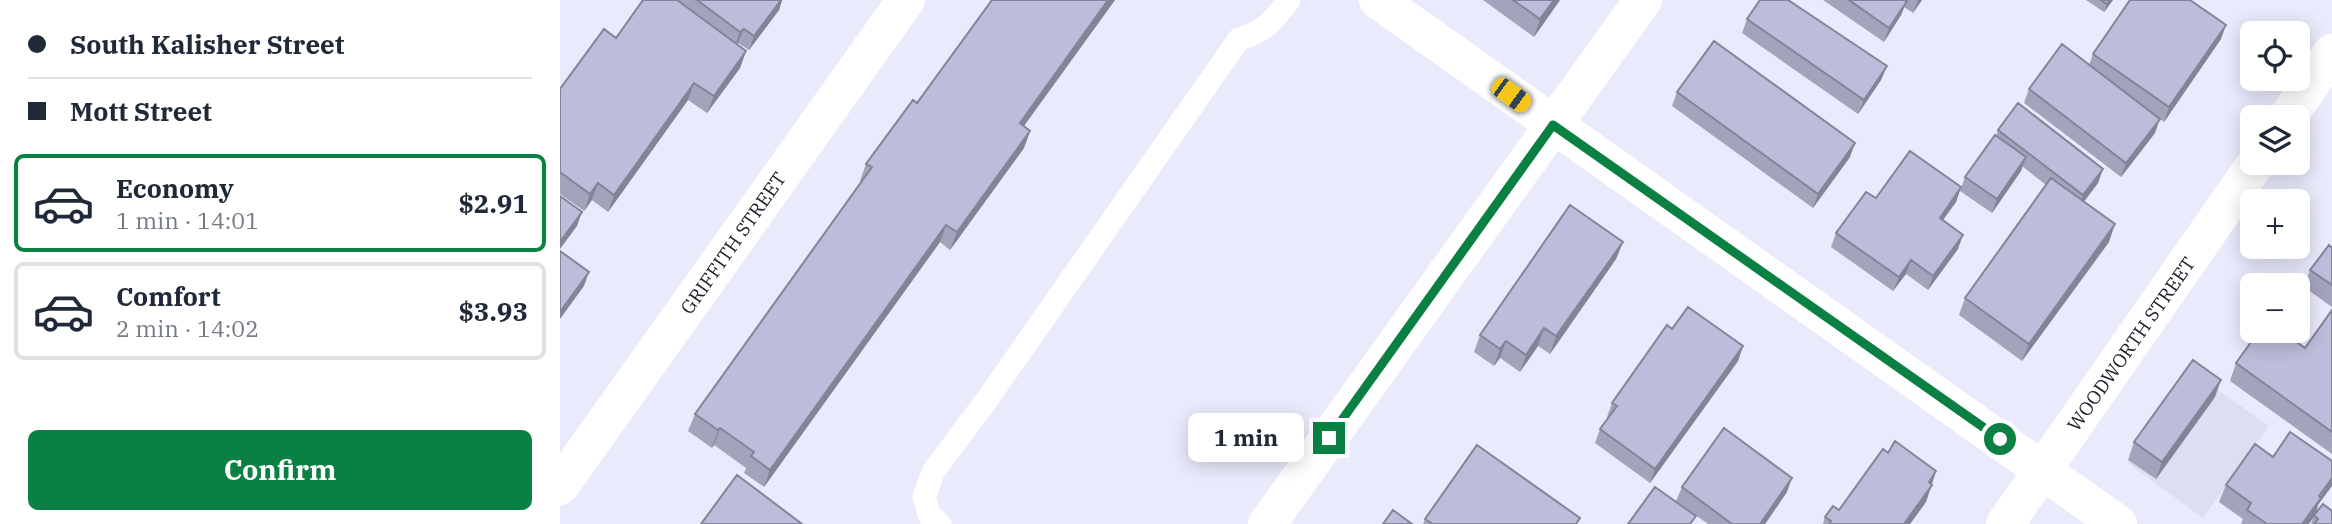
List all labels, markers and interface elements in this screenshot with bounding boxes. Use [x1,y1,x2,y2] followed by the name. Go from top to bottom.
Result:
[2240,21,2310,343] map controls
[2240,21,2310,91] button: locate
[70,27,345,61] text: South Kalisher Street
[1488,74,1535,116] car
[70,94,212,128] text: Mott Street
[2240,105,2310,175] button: layers
[675,167,791,319] street label: GRIFFITH STREET
[116,171,234,205] text: Economy
[32,172,95,235] icon: car
[458,186,528,220] text: $2.91
[2240,189,2310,259] button: +
[116,205,259,235] text: 1 min · 14:01
[2062,252,2200,436] street label: WOODWORTH STREET
[2240,273,2310,343] button: −
[116,279,221,313] text: Comfort
[32,280,95,343] icon: car
[458,294,528,328] text: $3.93
[116,313,259,343] text: 2 min · 14:02
[1189,414,1304,462] callout: 1 min
[1214,422,1278,452] text: 1 min
[1313,422,1345,454] route end
[1984,423,2016,455] route start
[28,430,532,510] button: Confirm

